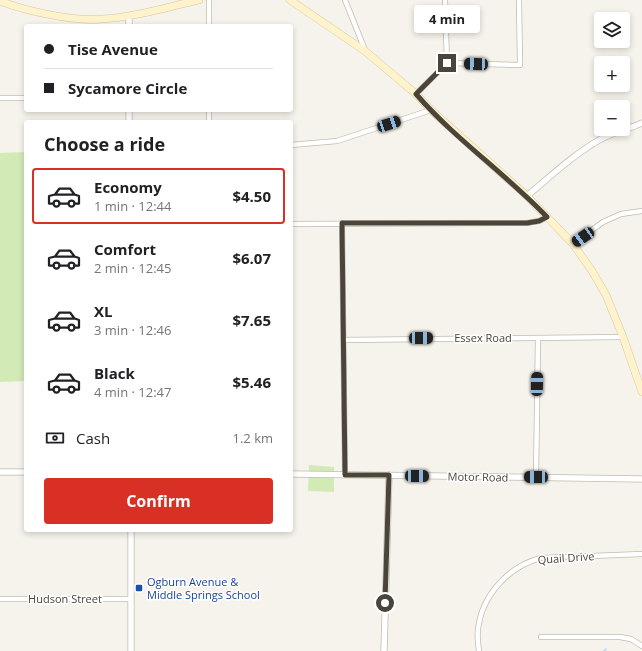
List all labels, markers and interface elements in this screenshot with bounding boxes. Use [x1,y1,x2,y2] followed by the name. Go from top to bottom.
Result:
[414,5,480,33] callout: 4 min
[429,10,465,28] text: 4 min
[594,12,630,136] map controls
[594,12,630,48] button: layers
[68,39,158,59] text: Tise Avenue
[438,54,456,72] route end
[594,56,630,92] button: +
[464,58,488,70] car
[68,78,187,98] text: Sycamore Circle
[594,100,630,136] button: −
[376,115,402,133] car
[44,132,165,156] text: Choose a ride
[94,177,162,197] text: Economy
[46,178,82,214] icon: car
[232,186,271,206] text: $4.50
[94,197,171,215] text: 1 min · 12:44
[570,225,596,249] car
[94,239,156,259] text: Comfort
[46,240,82,276] icon: car
[232,248,271,268] text: $6.07
[94,259,171,277] text: 2 min · 12:45
[94,301,112,321] text: XL
[46,302,82,338] icon: car
[232,310,271,330] text: $7.65
[94,321,171,339] text: 3 min · 12:46
[454,330,512,345] street label: Essex Road
[409,332,433,344] car
[94,363,135,383] text: Black
[46,364,82,400] icon: car
[232,372,271,392] text: $5.46
[531,372,543,396] car
[94,383,171,401] text: 4 min · 12:47
[44,427,66,449] icon: cash
[76,428,110,448] text: Cash
[232,429,273,447] text: 1.2 km
[448,468,508,485] street label: Motor Road
[405,470,429,482] car
[524,471,548,483] car
[44,478,273,524] button: Confirm
[537,548,595,567] street label: Quail Drive
[147,574,260,602] place label: Ogburn Avenue & Middle Springs School
[134,583,144,593] marker: Ogburn Avenue & Middle Springs School
[28,591,102,606] street label: Hudson Street
[376,594,394,612] route start

